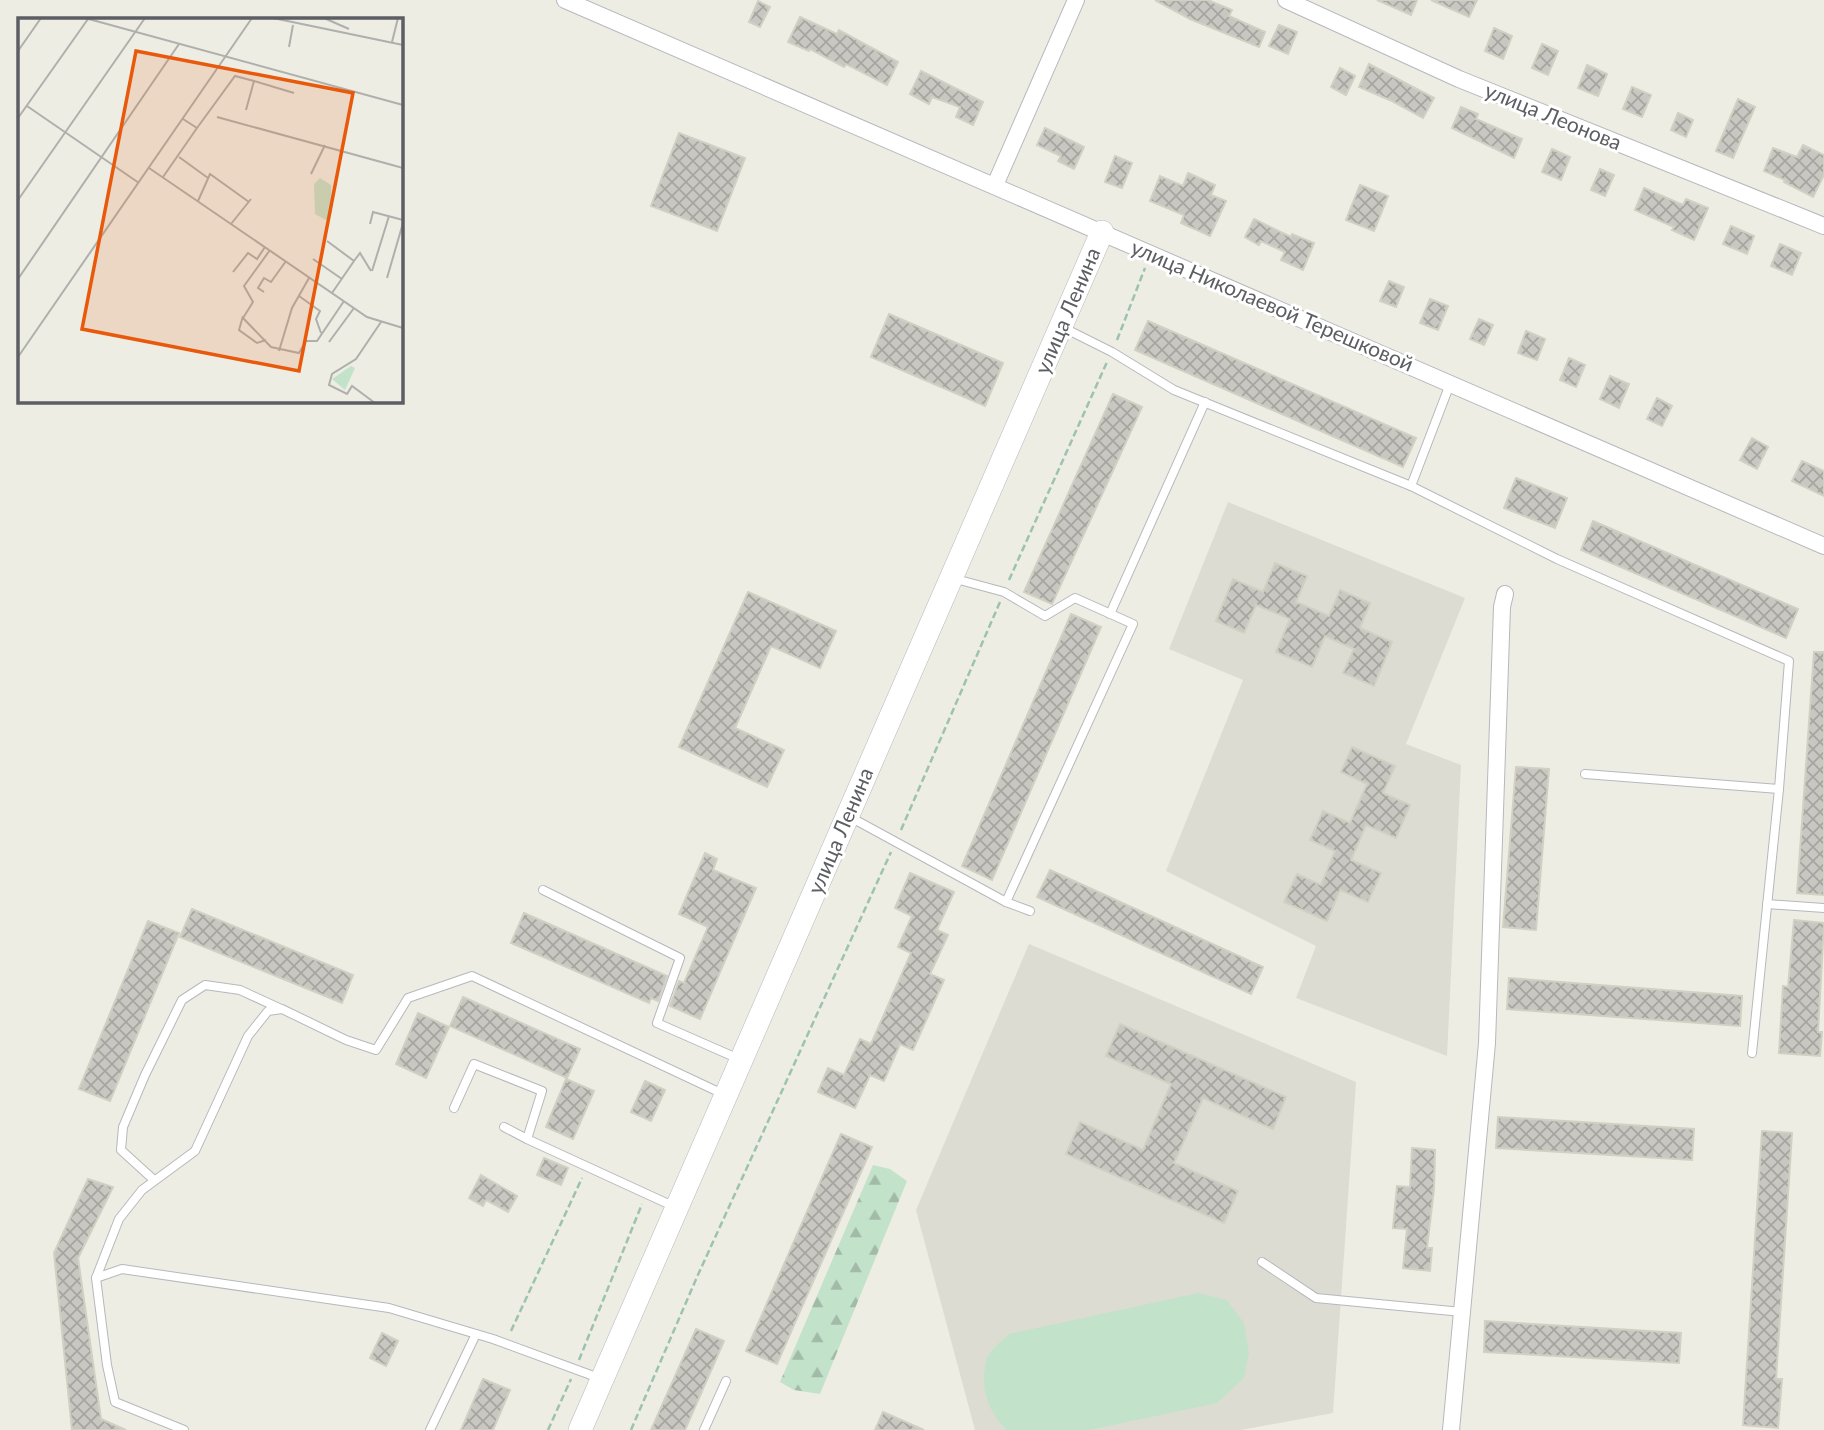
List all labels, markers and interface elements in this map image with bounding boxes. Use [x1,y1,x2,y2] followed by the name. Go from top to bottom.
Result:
[18,18,402,402] inset map
[1482,77,1626,154] street label: улица Леонова
[1128,234,1417,376] street label: улица Николаевой Терешковой
[1029,243,1104,377] street label: улица Ленина
[802,763,877,897] street label: улица Ленина

